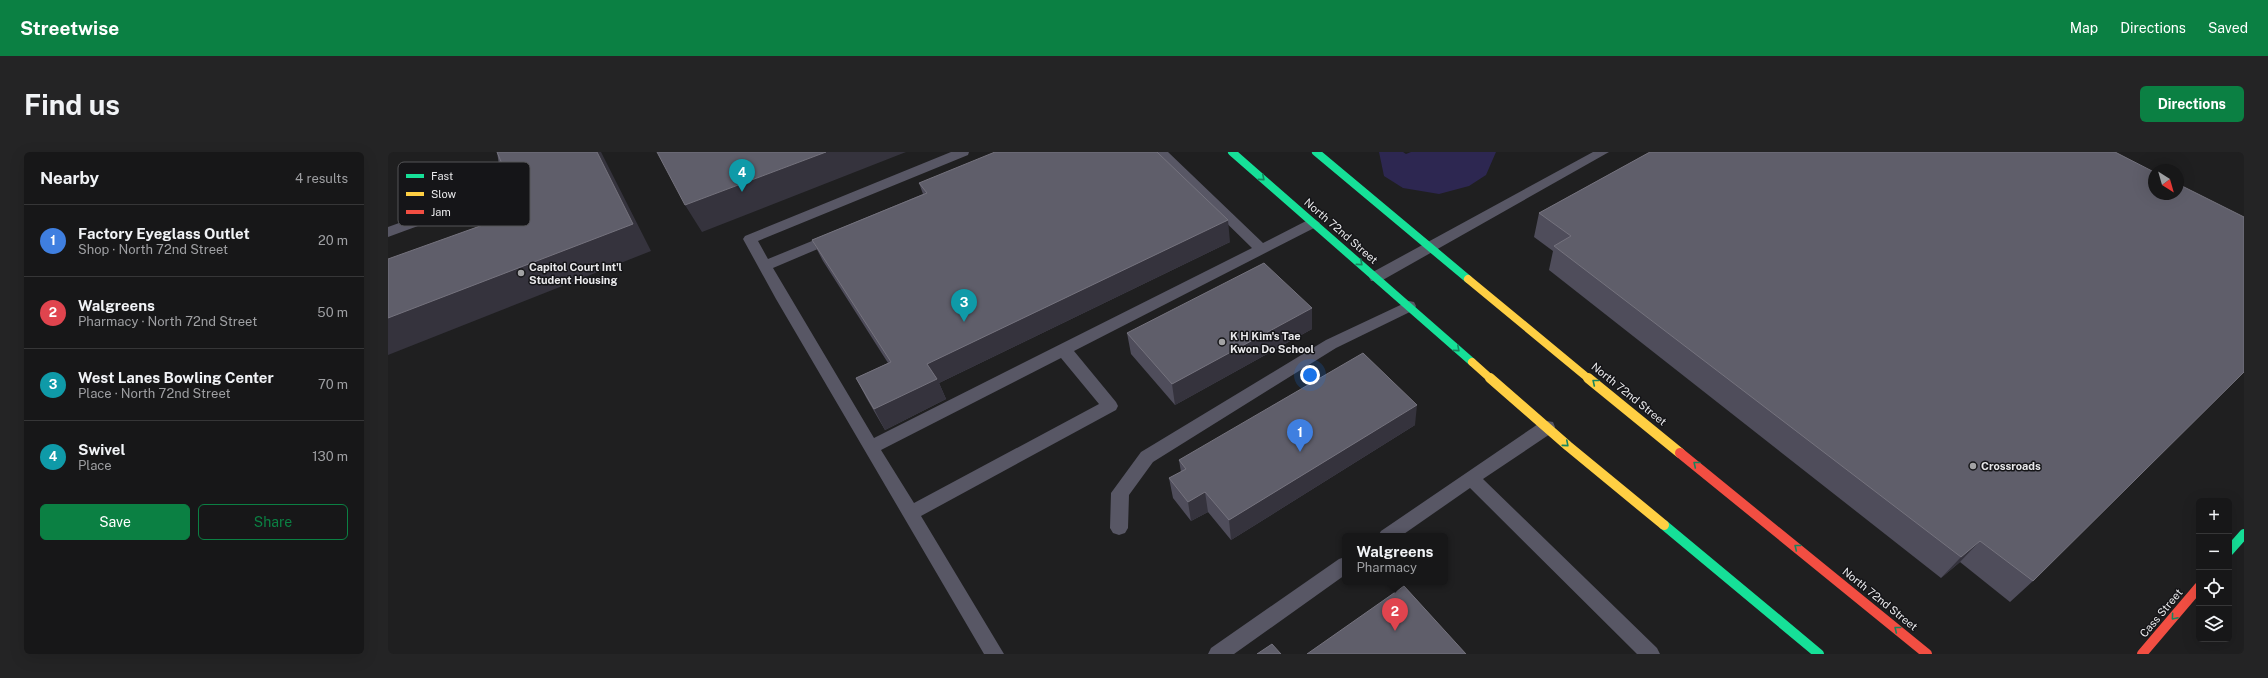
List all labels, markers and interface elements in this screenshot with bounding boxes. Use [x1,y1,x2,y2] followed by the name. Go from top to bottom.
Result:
[20,17,119,39] text: Streetwise
[2070,20,2098,36] text: Map
[2120,20,2186,36] text: Directions
[2208,20,2248,36] text: Saved
[2140,86,2244,122] button: Directions
[24,88,120,121] text: Find us
[729,159,755,192] pin: 4
[398,162,530,226] legend
[2148,164,2184,200] north arrow
[40,168,99,188] text: Nearby
[431,170,453,182] text: Fast
[295,171,348,186] text: 4 results
[1257,173,1264,180] one-way arrow
[431,188,457,200] text: Slow
[1302,196,1380,266] street label: North 72nd Street
[431,206,451,218] text: Jam
[78,225,250,242] text: Factory Eyeglass Outlet
[50,233,56,248] text: 1
[318,233,348,248] text: 20 m
[78,242,228,257] text: Shop · North 72nd Street
[1355,258,1362,265] one-way arrow
[529,261,622,286] place label: Capitol Court Int'l Student Housing
[516,268,526,278] marker: Capitol Court Int'l Student Housing
[951,289,977,322] pin: 3
[78,297,155,314] text: Walgreens
[49,305,57,320] text: 2
[317,305,348,320] text: 50 m
[78,314,257,329] text: Pharmacy · North 72nd Street
[1230,330,1315,355] place label: K H Kim's Tae Kwon Do School
[1217,337,1227,347] marker: K H Kim's Tae Kwon Do School
[1453,344,1460,351] one-way arrow
[1589,360,1669,428] street label: North 72nd Street
[1300,365,1320,385] your location
[78,369,274,386] text: West Lanes Bowling Center
[49,377,57,392] text: 3
[318,377,348,392] text: 70 m
[1593,380,1600,387] one-way arrow
[78,386,231,401] text: Place · North 72nd Street
[1287,419,1313,452] pin: 1
[1561,439,1568,446] one-way arrow
[78,441,125,458] text: Swivel
[49,449,57,464] text: 4
[312,449,348,464] text: 130 m
[78,458,112,473] text: Place
[1981,460,2041,472] place label: Crossroads
[1968,461,1978,471] marker: Crossroads
[1694,462,1701,469] one-way arrow
[2196,498,2232,642] map controls
[2196,498,2232,534] button: +
[40,504,190,540] button: Save
[198,504,348,540] button: Share
[1342,533,1448,585] popup
[2196,534,2232,570] button: −
[1357,543,1433,560] text: Walgreens
[1794,544,1801,551] one-way arrow
[1357,560,1417,575] text: Pharmacy
[1840,565,1920,633] street label: North 72nd Street
[2196,570,2232,606] button: locate
[2137,586,2185,640] street label: Cass Street
[1382,598,1408,631] pin: 2
[2196,606,2232,642] button: layers
[2171,612,2178,619] one-way arrow
[1895,627,1902,634] one-way arrow

